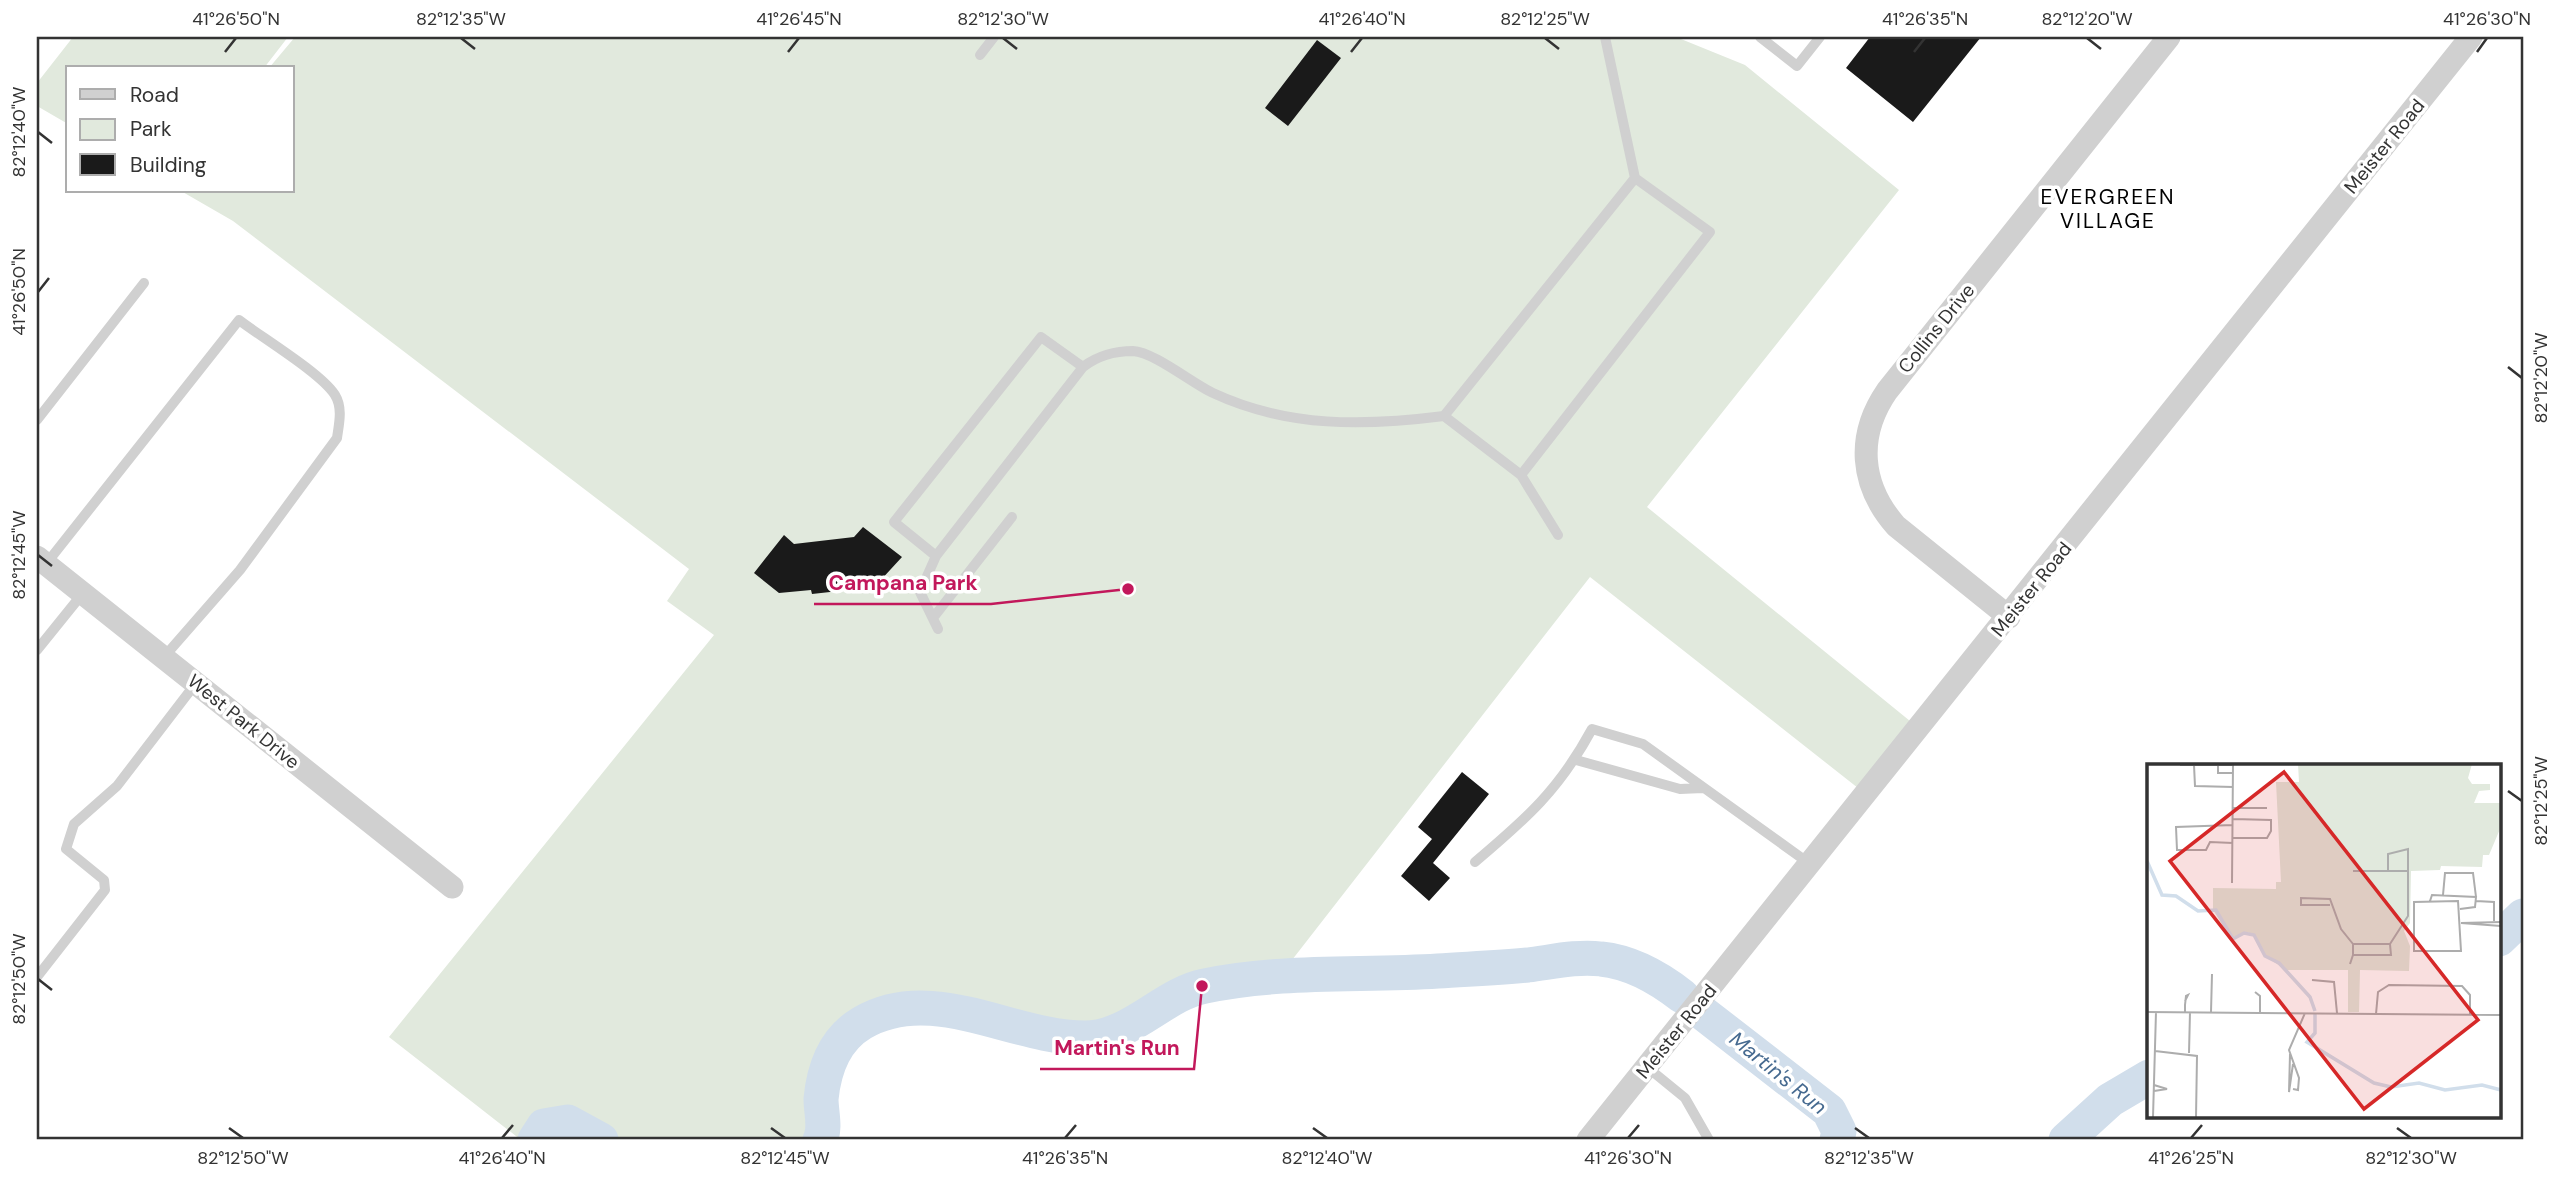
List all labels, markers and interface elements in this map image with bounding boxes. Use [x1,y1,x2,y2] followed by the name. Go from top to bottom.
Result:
[192,7,280,31] text: 41°26'50"N
[416,7,506,31] text: 82°12'35"W
[756,7,842,31] text: 41°26'45"N
[957,7,1049,31] text: 82°12'30"W
[1318,7,1406,31] text: 41°26'40"N
[1500,7,1590,31] text: 82°12'25"W
[1882,7,1968,31] text: 41°26'35"N
[2041,7,2133,31] text: 82°12'20"W
[2443,7,2531,31] text: 41°26'30"N
[66,66,294,192] legend
[130,81,179,109] text: Road
[7,87,31,177] text: 82°12'40"W
[2339,94,2430,199] street label: Meister Road
[130,115,172,143] text: Park
[130,151,207,179] text: Building
[2041,183,2175,235] district label: EVERGREEN VILLAGE
[7,248,31,336] text: 41°26'50"N
[1893,278,1980,378] street label: Collins Drive
[2529,332,2553,424] text: 82°12'20"W
[7,510,31,600] text: 82°12'45"W
[1986,537,2077,642] street label: Meister Road
[814,562,991,604] callout: Campana Park
[828,569,978,597] text: Campana Park
[182,668,305,774] street label: West Park Drive
[2529,756,2553,846] text: 82°12'25"W
[2147,764,2500,1118] inset map
[7,933,31,1025] text: 82°12'50"W
[1631,979,1722,1084] street label: Meister Road
[1723,1025,1833,1121] water label: Martin's Run
[1040,1027,1194,1069] callout: Martin's Run
[1054,1034,1180,1062] text: Martin's Run
[197,1146,289,1170] text: 82°12'50"W
[458,1146,546,1170] text: 41°26'40"N
[740,1146,830,1170] text: 82°12'45"W
[1022,1146,1108,1170] text: 41°26'35"N
[1282,1146,1372,1170] text: 82°12'40"W
[1584,1146,1672,1170] text: 41°26'30"N
[1824,1146,1914,1170] text: 82°12'35"W
[2148,1146,2234,1170] text: 41°26'25"N
[2365,1146,2457,1170] text: 82°12'30"W

